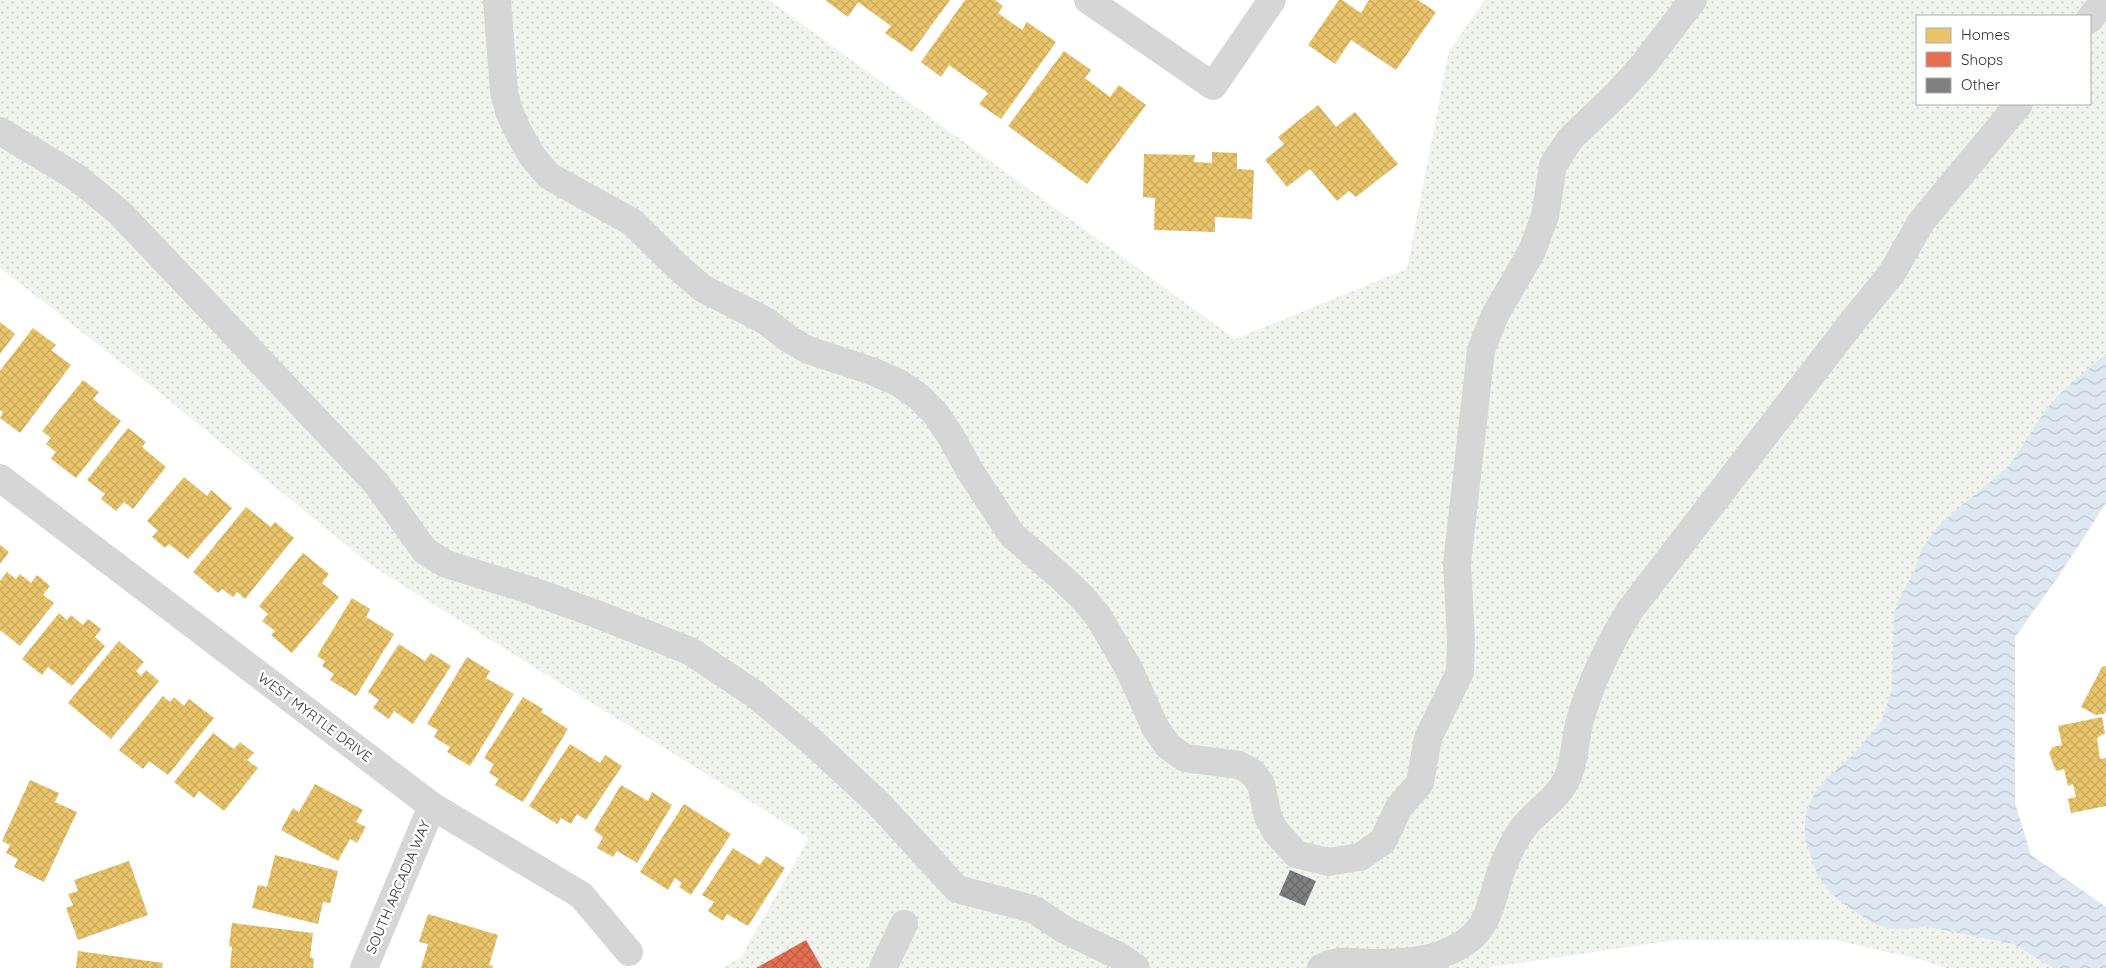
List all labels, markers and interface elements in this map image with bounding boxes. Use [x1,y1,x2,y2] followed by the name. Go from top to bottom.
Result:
[1916,15,2091,105] legend
[1961,25,2010,44] text: Homes
[1961,50,2003,69] text: Shops
[1961,75,2001,94] text: Other
[254,668,376,766] street label: WEST MYRTLE DRIVE
[362,817,434,957] street label: SOUTH ARCADIA WAY

